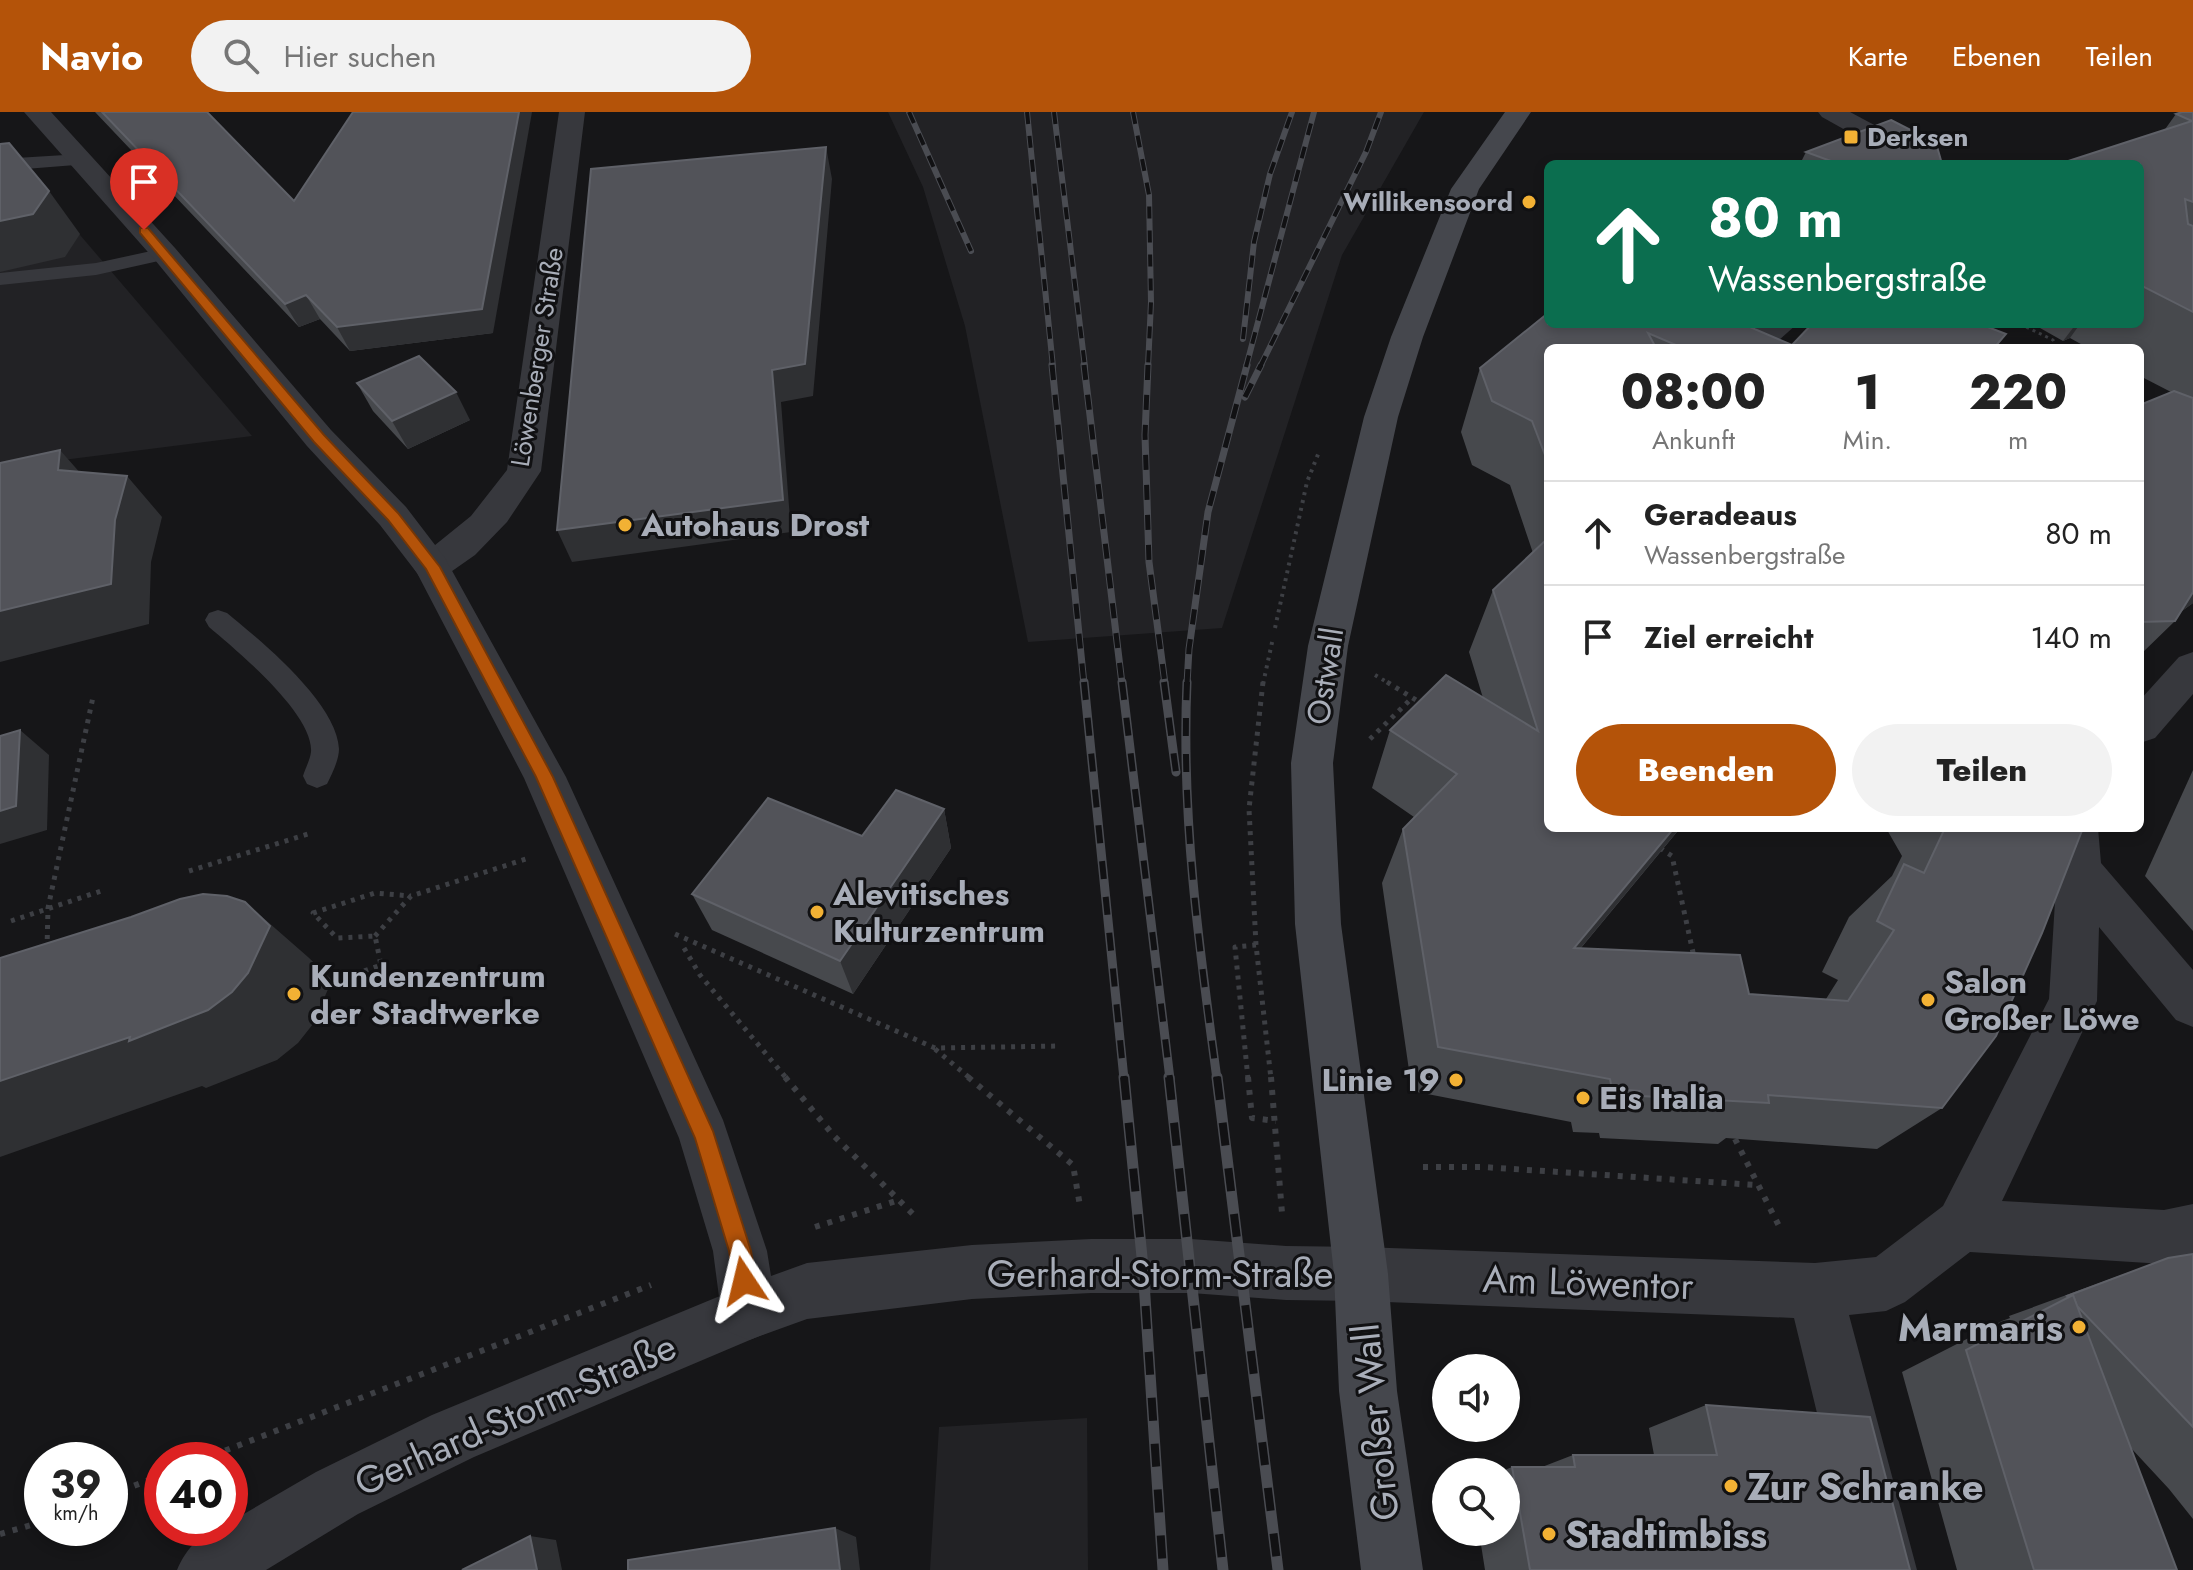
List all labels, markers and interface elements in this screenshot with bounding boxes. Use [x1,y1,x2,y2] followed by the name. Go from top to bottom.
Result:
[191,20,751,92] search box
[40,29,143,84] text: Navio
[219,34,263,78] icon: search
[283,35,437,78] text: Hier suchen
[1848,36,1908,77] text: Karte
[1952,36,2042,77] text: Ebenen
[2086,36,2153,77] text: Teilen
[1867,118,1968,156] place label: Derksen
[1842,128,1860,146] marker: Derksen
[110,148,178,230] pin
[122,160,166,204] icon: arrive
[1708,177,1843,258] text: 80 m
[1343,183,1513,221] place label: Willikensoord
[1576,192,1680,296] icon: ahead
[1520,193,1538,211] marker: Willikensoord
[501,245,573,469] street label: Löwenberger Straße
[1708,252,1987,304] text: Wassenbergstraße
[1621,358,1766,427] text: 08:00
[1855,358,1880,427] text: 1
[1969,358,2067,427] text: 220
[1652,421,1735,459] text: Ankunft
[1843,421,1892,459] text: Min.
[2008,421,2028,459] text: m
[1644,493,1797,536] text: Geradeaus
[640,502,870,548] place label: Autohaus Drost
[1576,511,1620,555] icon: ahead
[2045,512,2112,555] text: 80 m
[616,516,634,534] marker: Autohaus Drost
[1644,536,1845,574] text: Wassenbergstraße
[1576,615,1620,659] icon: arrive
[1644,616,1813,659] text: Ziel erreicht
[2031,616,2112,659] text: 140 m
[1295,624,1355,728] street label: Ostwall
[1576,724,1836,816] button: Beenden
[1852,724,2112,816] button: Teilen
[832,871,1045,954] place label: Alevitisches Kulturzentrum
[808,903,826,921] marker: Alevitisches Kulturzentrum
[310,953,546,1036] place label: Kundenzentrum der Stadtwerke
[1944,959,2140,1042] place label: Salon Großer Löwe
[285,985,303,1003] marker: Kundenzentrum der Stadtwerke
[1919,991,1937,1009] marker: Salon Großer Löwe
[1321,1057,1440,1103] place label: Linie 19
[1447,1071,1465,1089] marker: Linie 19
[1599,1075,1724,1121] place label: Eis Italia
[1574,1089,1592,1107] marker: Eis Italia
[702,1239,786,1323] position arrow
[987,1246,1333,1301] street label: Gerhard-Storm-Straße
[1482,1251,1694,1313] street label: Am Löwentor
[1898,1300,2063,1355] place label: Marmaris
[345,1318,685,1510] street label: Gerhard-Storm-Straße
[2070,1318,2088,1336] marker: Marmaris
[1337,1321,1413,1523] street label: Großer Wall
[1432,1354,1520,1546] map controls
[1432,1354,1520,1442] button: sound
[144,1442,248,1546] speed limit sign: 40
[50,1455,102,1513] text: 39
[1432,1458,1520,1546] button: search
[1747,1459,1984,1514] place label: Zur Schranke
[1722,1477,1740,1495] marker: Zur Schranke
[53,1499,99,1528] text: km/h
[1565,1507,1767,1562] place label: Stadtimbiss
[1540,1525,1558,1543] marker: Stadtimbiss

